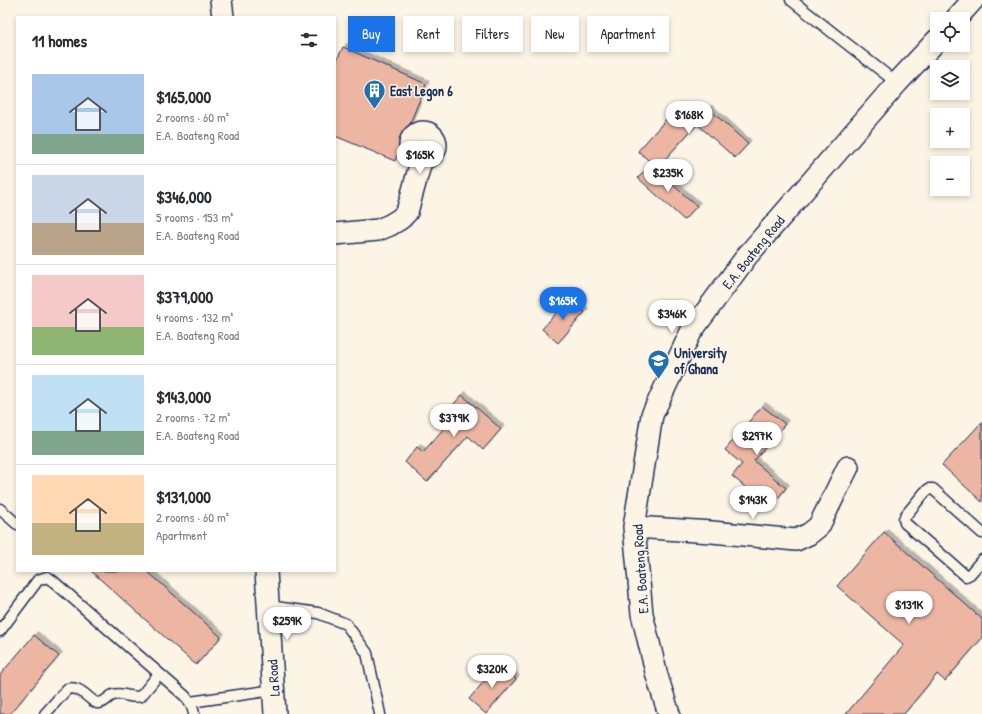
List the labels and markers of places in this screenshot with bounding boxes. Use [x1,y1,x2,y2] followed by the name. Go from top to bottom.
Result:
[362,77,388,110] building icon: East Legon 6
[390,81,453,102] place label: East Legon 6
[661,101,717,135] pin: $168K
[392,141,448,175] pin: $165K
[640,159,696,193] pin: $235K
[535,287,591,321] pin: $165K
[644,300,700,334] pin: $346K
[674,343,727,378] place label: University of Ghana
[645,347,671,380] school or university icon: University of Ghana
[426,404,482,438] pin: $379K
[729,422,785,456] pin: $297K
[725,486,781,520] pin: $143K
[881,591,937,625] pin: $131K
[259,607,315,641] pin: $259K
[464,655,520,689] pin: $320K

